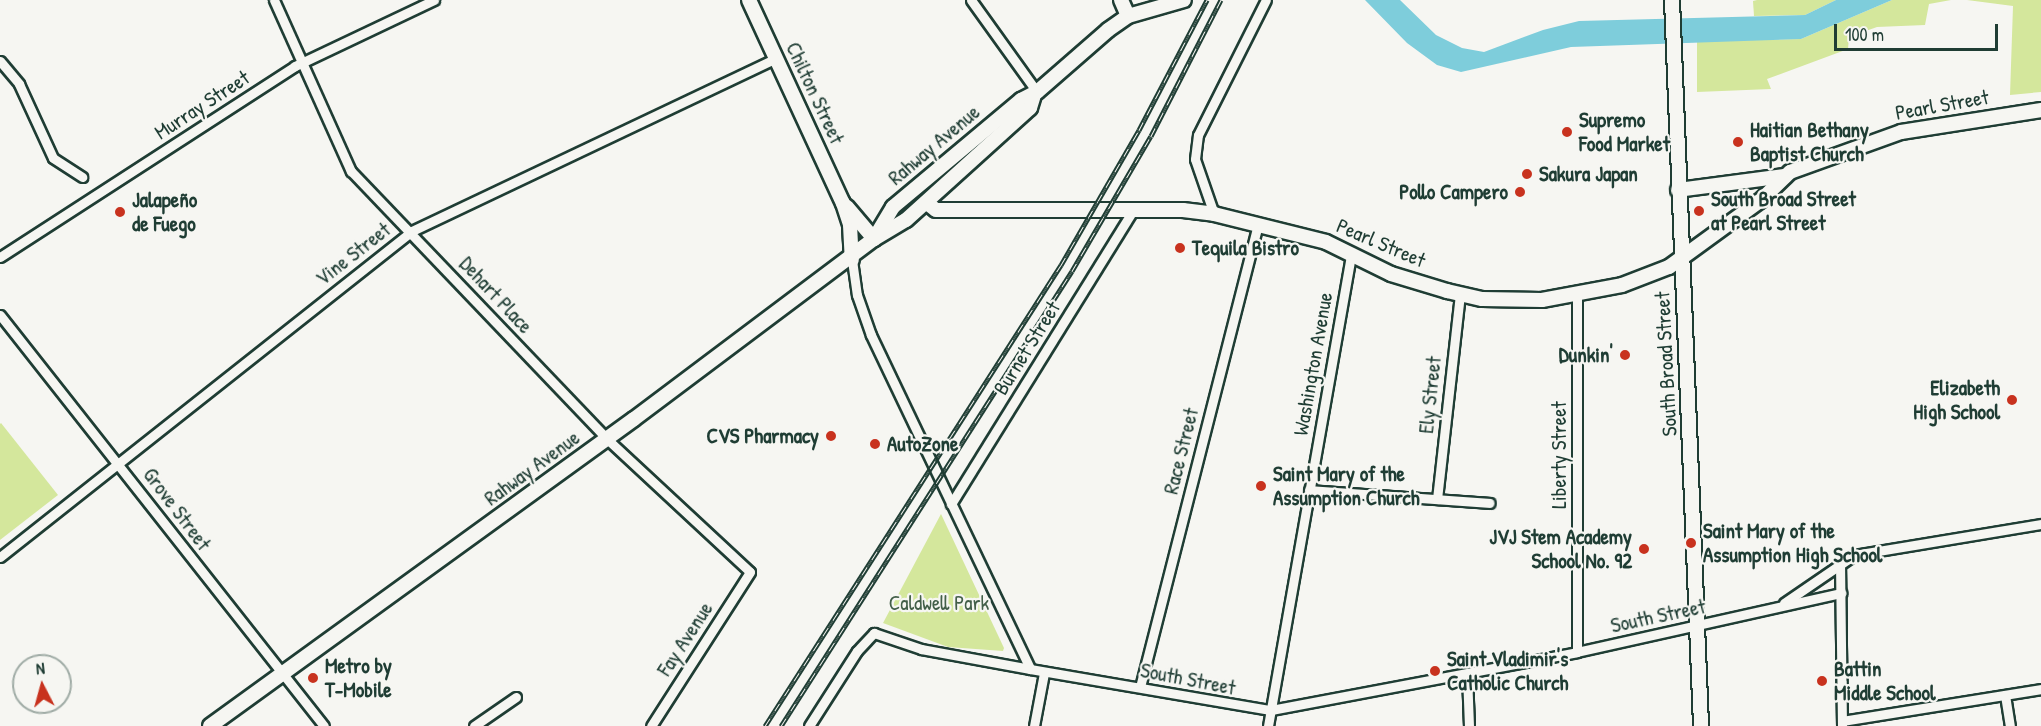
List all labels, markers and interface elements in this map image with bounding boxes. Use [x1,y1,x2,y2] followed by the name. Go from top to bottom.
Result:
[1837,12,2000,50] scale bar
[1845,22,1884,47] text: 100 m
[780,38,850,148] street label: Chilton Street
[150,65,254,145] street label: Murray Street
[1893,84,1991,126] street label: Pearl Street
[883,100,985,190] street label: Rahway Avenue
[1579,107,1670,157] place label: Supremo Food Market
[1750,117,1869,167] place label: Haitian Bethany Baptist Church
[1560,125,1574,139] marker: Supremo Food Market
[1731,135,1745,149] marker: Haitian Bethany Baptist Church
[1539,161,1638,187] place label: Sakura Japan
[1520,167,1534,181] marker: Sakura Japan
[1399,179,1508,205] place label: Pollo Campero
[1513,185,1527,199] marker: Pollo Campero
[1711,186,1856,236] place label: South Broad Street at Pearl Street
[132,187,197,237] place label: Jalapeño de Fuego
[1692,204,1706,218] marker: South Broad Street at Pearl Street
[113,205,127,219] marker: Jalapeño de Fuego
[1333,213,1429,273] street label: Pearl Street
[311,217,395,291] street label: Vine Street
[1192,235,1299,261] place label: Tequila Bistro
[1173,241,1187,255] marker: Tequila Bistro
[454,251,538,339] street label: Dehart Place
[1288,290,1338,438] street label: Washington Avenue
[1650,291,1682,437] street label: South Broad Street
[988,296,1066,400] street label: Burnet Street
[1559,342,1613,368] place label: Dunkin'
[1618,348,1632,362] marker: Dunkin'
[1413,355,1447,435] street label: Ely Street
[1913,375,2000,425] place label: Elizabeth High School
[2005,393,2019,407] marker: Elizabeth High School
[1546,401,1572,509] street label: Liberty Street
[1158,405,1204,497] street label: Race Street
[706,423,819,449] place label: CVS Pharmacy
[479,425,585,511] street label: Rahway Avenue
[824,429,838,443] marker: CVS Pharmacy
[887,431,958,457] place label: AutoZone
[868,437,882,451] marker: AutoZone
[1273,461,1420,511] place label: Saint Mary of the Assumption Church
[138,463,216,555] street label: Grove Street
[1254,479,1268,493] marker: Saint Mary of the Assumption Church
[1703,518,1882,568] place label: Saint Mary of the Assumption High School
[1489,524,1632,574] place label: JVJ Stem Academy School No. 92
[1684,536,1698,550] marker: Saint Mary of the Assumption High School
[1637,542,1651,556] marker: JVJ Stem Academy School No. 92
[889,590,989,616] park label: Caldwell Park
[1608,594,1708,638] street label: South Street
[652,597,718,681] street label: Fay Avenue
[1447,646,1568,696] place label: Saint Vladimir's Catholic Church
[325,653,392,703] place label: Metro by T-Mobile
[12,654,72,714] north arrow
[1834,656,1935,706] place label: Battin Middle School
[35,657,46,679] text: N
[1138,657,1238,701] street label: South Street
[1428,664,1442,678] marker: Saint Vladimir's Catholic Church
[306,671,320,685] marker: Metro by T-Mobile
[1815,674,1829,688] marker: Battin Middle School

